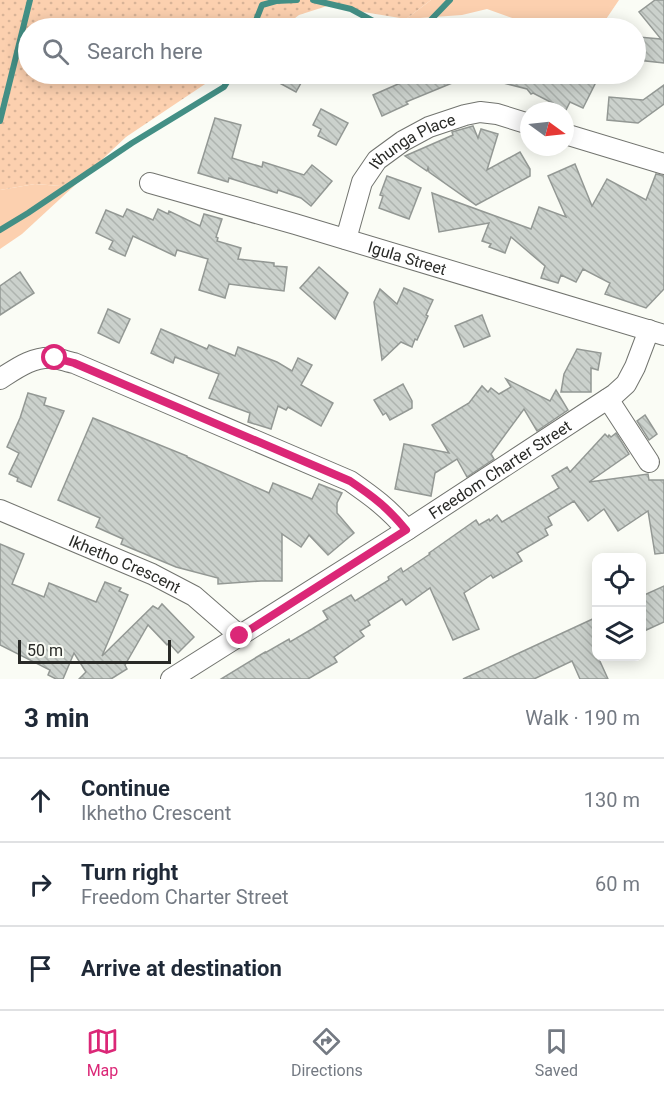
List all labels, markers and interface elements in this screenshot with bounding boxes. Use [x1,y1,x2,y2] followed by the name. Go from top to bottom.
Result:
[18,18,646,84] search box
[39,35,72,68] icon: search
[87,39,203,64] text: Search here
[520,102,574,156] north arrow
[364,109,458,172] street label: Ithunga Place
[366,237,449,279] street label: Igula Street
[41,344,67,370] route start
[425,416,575,523] street label: Freedom Charter Street
[66,531,184,597] street label: Ikhetho Crescent
[592,553,646,661] map controls
[592,553,646,607] button: locate
[592,607,646,661] button: layers
[226,622,252,648] route end
[18,637,171,664] scale bar
[27,641,63,660] text: 50 m
[24,703,89,733] text: 3 min
[525,706,640,730] text: Walk · 190 m
[81,776,170,801] text: Continue
[24,784,57,817] icon: ahead
[584,788,640,812] text: 130 m
[81,801,231,825] text: Ikhetho Crescent
[81,860,178,885] text: Turn right
[24,868,57,901] icon: right
[595,872,640,896] text: 60 m
[81,885,289,909] text: Freedom Charter Street
[24,952,57,985] icon: arrive
[81,956,282,981] text: Arrive at destination
[86,1025,119,1080] tab: Map
[291,1025,363,1080] tab: Directions
[535,1025,578,1080] tab: Saved

